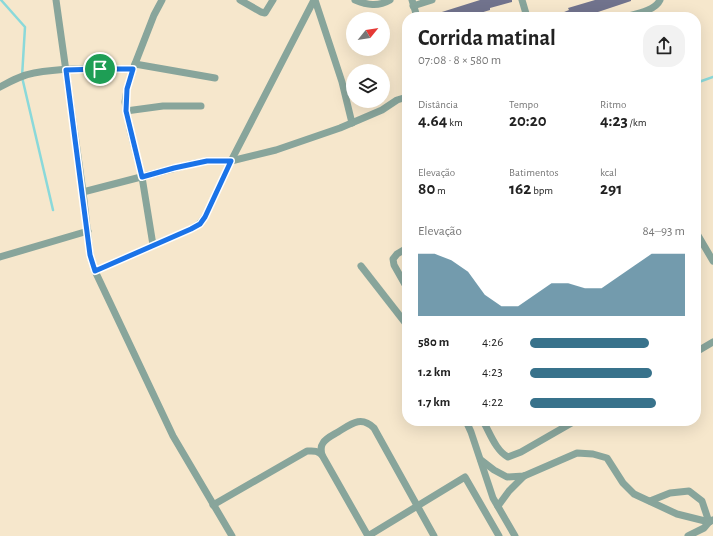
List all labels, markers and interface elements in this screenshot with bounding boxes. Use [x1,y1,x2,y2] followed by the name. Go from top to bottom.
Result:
[346,12,390,56] north arrow
[346,12,390,108] map controls
[643,25,685,67] button: share
[418,27,556,49] text: Corrida matinal
[83,52,117,86] pin
[418,54,501,67] text: 07:08 · 8 × 580 m
[89,58,111,80] icon: arrive
[346,64,390,108] button: layers
[418,99,458,110] text: Distância
[509,99,539,110] text: Tempo
[600,99,626,110] text: Ritmo
[418,112,447,129] text: 4.64
[509,112,547,129] text: 20:20
[600,112,628,129] text: 4:23
[447,117,463,128] text: km
[628,117,647,128] text: /km
[418,167,455,178] text: Elevação
[509,167,559,178] text: Batimentos
[600,167,617,178] text: kcal
[418,180,435,197] text: 80
[509,180,531,197] text: 162
[600,180,622,197] text: 291
[435,185,446,196] text: m
[531,185,553,196] text: bpm
[418,225,462,238] text: Elevação
[642,225,685,238] text: 84–93 m
[418,336,449,349] text: 580 m
[482,336,503,349] text: 4:26
[418,366,451,379] text: 1.2 km
[482,366,503,379] text: 4:23
[418,396,450,409] text: 1.7 km
[482,396,503,409] text: 4:22

